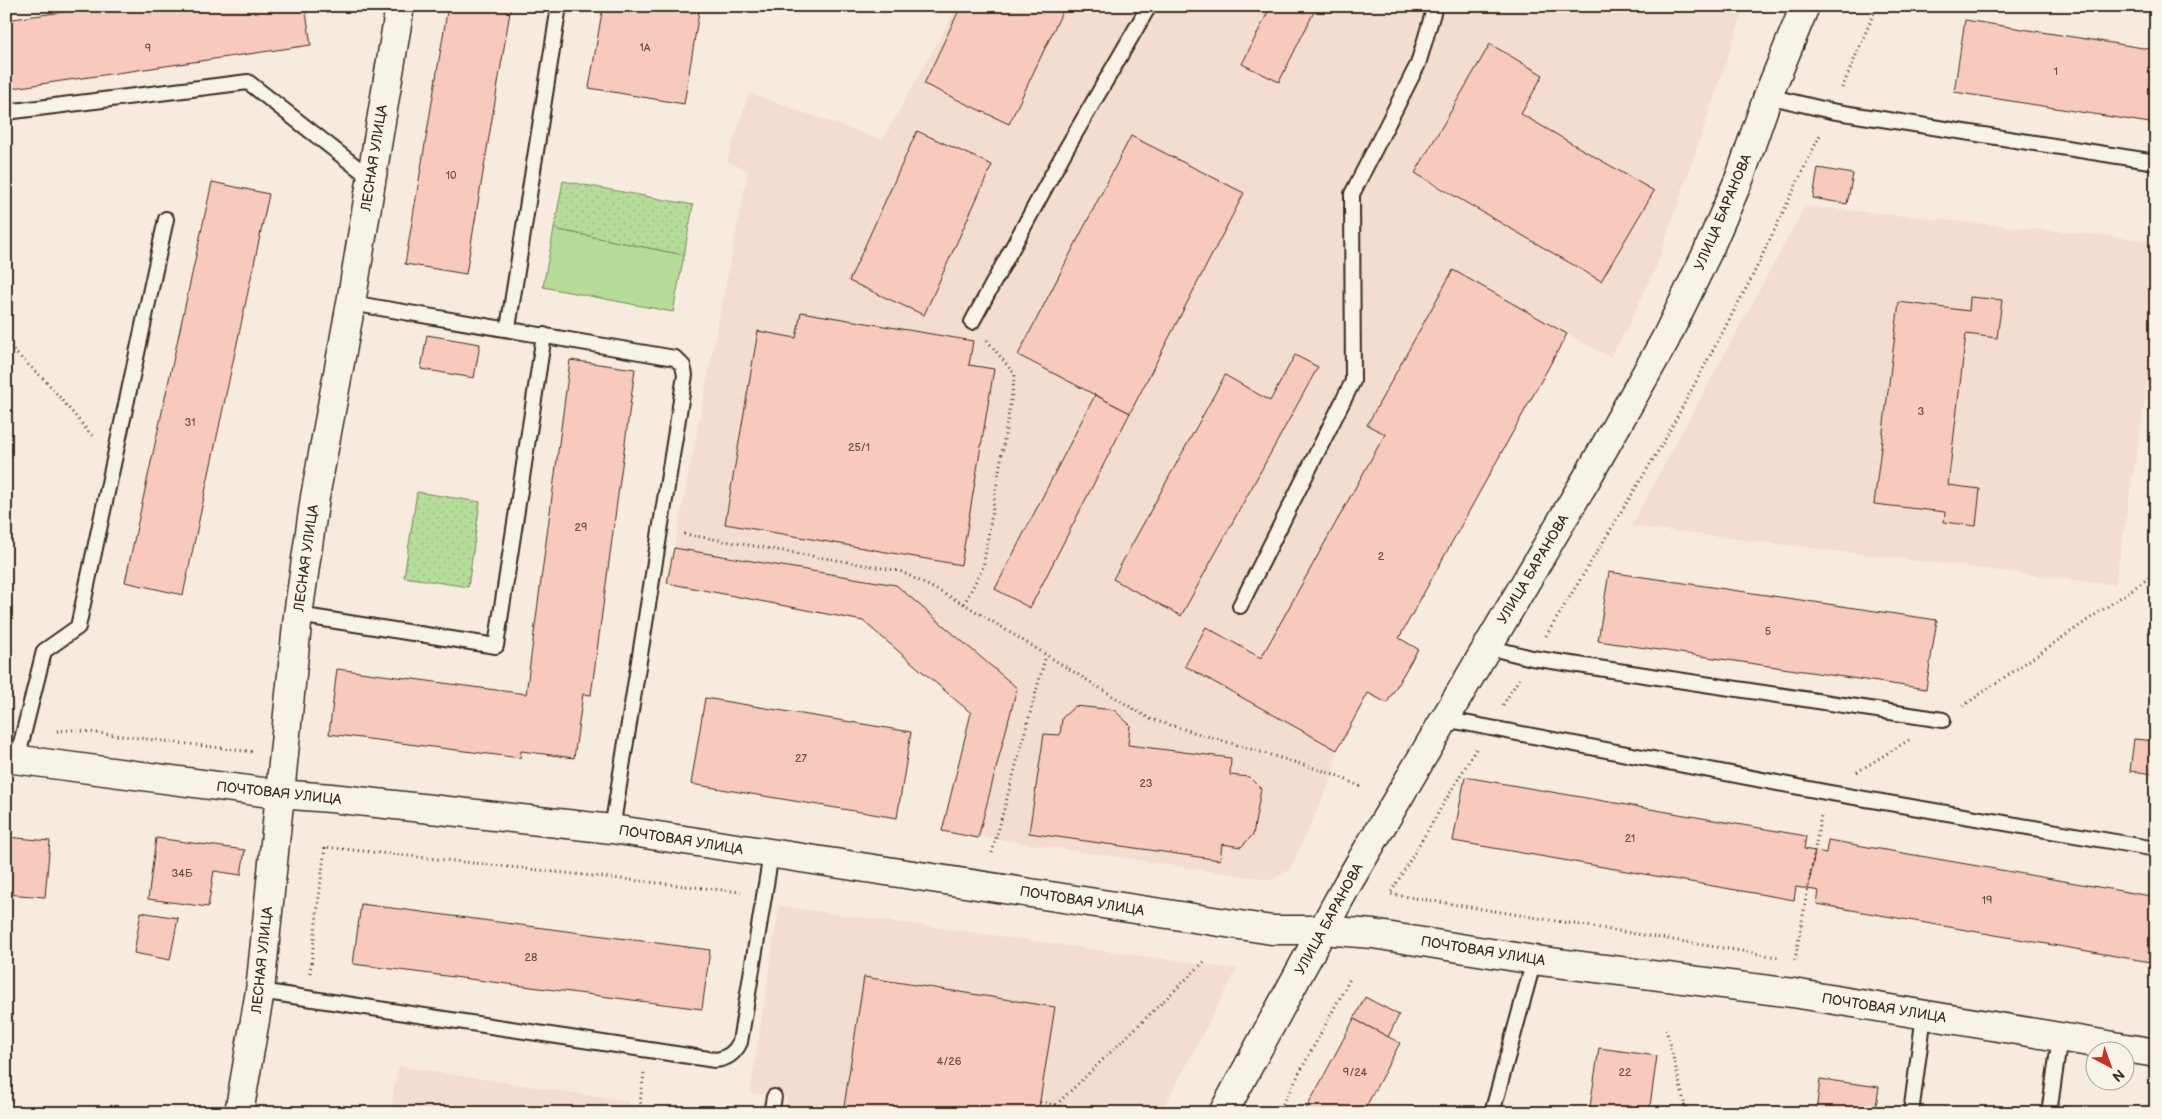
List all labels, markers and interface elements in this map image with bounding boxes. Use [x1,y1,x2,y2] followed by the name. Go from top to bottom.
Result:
[640,41,651,54] house number: 1А
[145,42,151,55] house number: 9
[2054,65,2058,78] house number: 1
[357,103,391,213] street label: ЛЕСНАЯ УЛИЦА
[1691,151,1755,273] street label: УЛИЦА БАРАНОВА
[446,169,457,182] house number: 10
[1918,405,1925,418] house number: 3
[184,416,196,429] house number: 31
[848,441,870,454] house number: 25/1
[290,503,322,613] street label: ЛЕСНАЯ УЛИЦА
[1494,511,1573,627] street label: УЛИЦА БАРАНОВА
[575,521,587,534] house number: 29
[1378,550,1385,563] house number: 2
[1765,625,1771,638] house number: 5
[795,752,808,765] house number: 27
[1139,777,1153,790] house number: 23
[216,778,343,808] street label: ПОЧТОВАЯ УЛИЦА
[618,822,745,858] street label: ПОЧТОВАЯ УЛИЦА
[1625,832,1635,845] house number: 21
[1291,860,1367,978] street label: УЛИЦА БАРАНОВА
[171,867,193,880] house number: 34Б
[1019,883,1146,919] street label: ПОЧТОВАЯ УЛИЦА
[1982,894,1992,907] house number: 19
[248,905,276,1015] street label: ЛЕСНАЯ УЛИЦА
[1420,933,1547,969] street label: ПОЧТОВАЯ УЛИЦА
[525,951,537,964] house number: 28
[1821,990,1948,1026] street label: ПОЧТОВАЯ УЛИЦА
[2084,1042,2134,1092] north arrow
[937,1055,962,1068] house number: 4/26
[1343,1066,1367,1079] house number: 9/24
[1619,1066,1632,1079] house number: 22
[2109,1066,2128,1085] text: N

